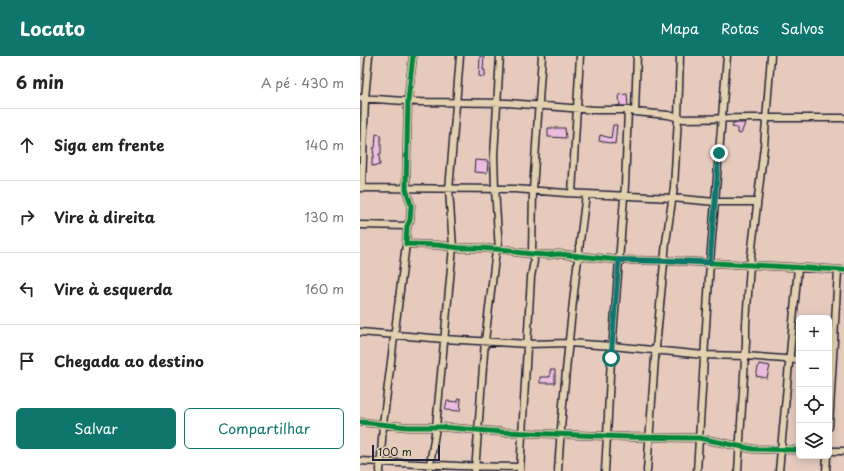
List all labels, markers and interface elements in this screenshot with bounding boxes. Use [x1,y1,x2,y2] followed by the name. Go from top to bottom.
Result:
[20,14,85,42] text: Locato
[660,18,699,39] text: Mapa
[721,18,759,39] text: Rotas
[781,18,824,39] text: Salvos
[16,69,64,95] text: 6 min
[261,73,344,92] text: A pé · 430 m
[54,133,164,156] text: Siga em frente
[16,134,38,156] icon: ahead
[305,135,344,154] text: 140 m
[710,144,728,162] route end
[54,205,155,228] text: Vire à direita
[16,206,38,228] icon: right
[305,207,344,226] text: 130 m
[54,277,173,300] text: Vire à esquerda
[16,278,38,300] icon: left
[305,279,344,298] text: 160 m
[796,315,832,459] map controls
[796,315,832,351] button: +
[54,349,204,372] text: Chegada ao destino
[602,349,620,367] route start
[16,350,38,372] icon: arrive
[796,351,832,387] button: −
[796,387,832,423] button: locate
[16,408,176,449] button: Salvar
[184,408,344,449] button: Compartilhar
[796,423,832,459] button: layers
[372,443,440,462] scale bar
[378,443,412,460] text: 100 m

